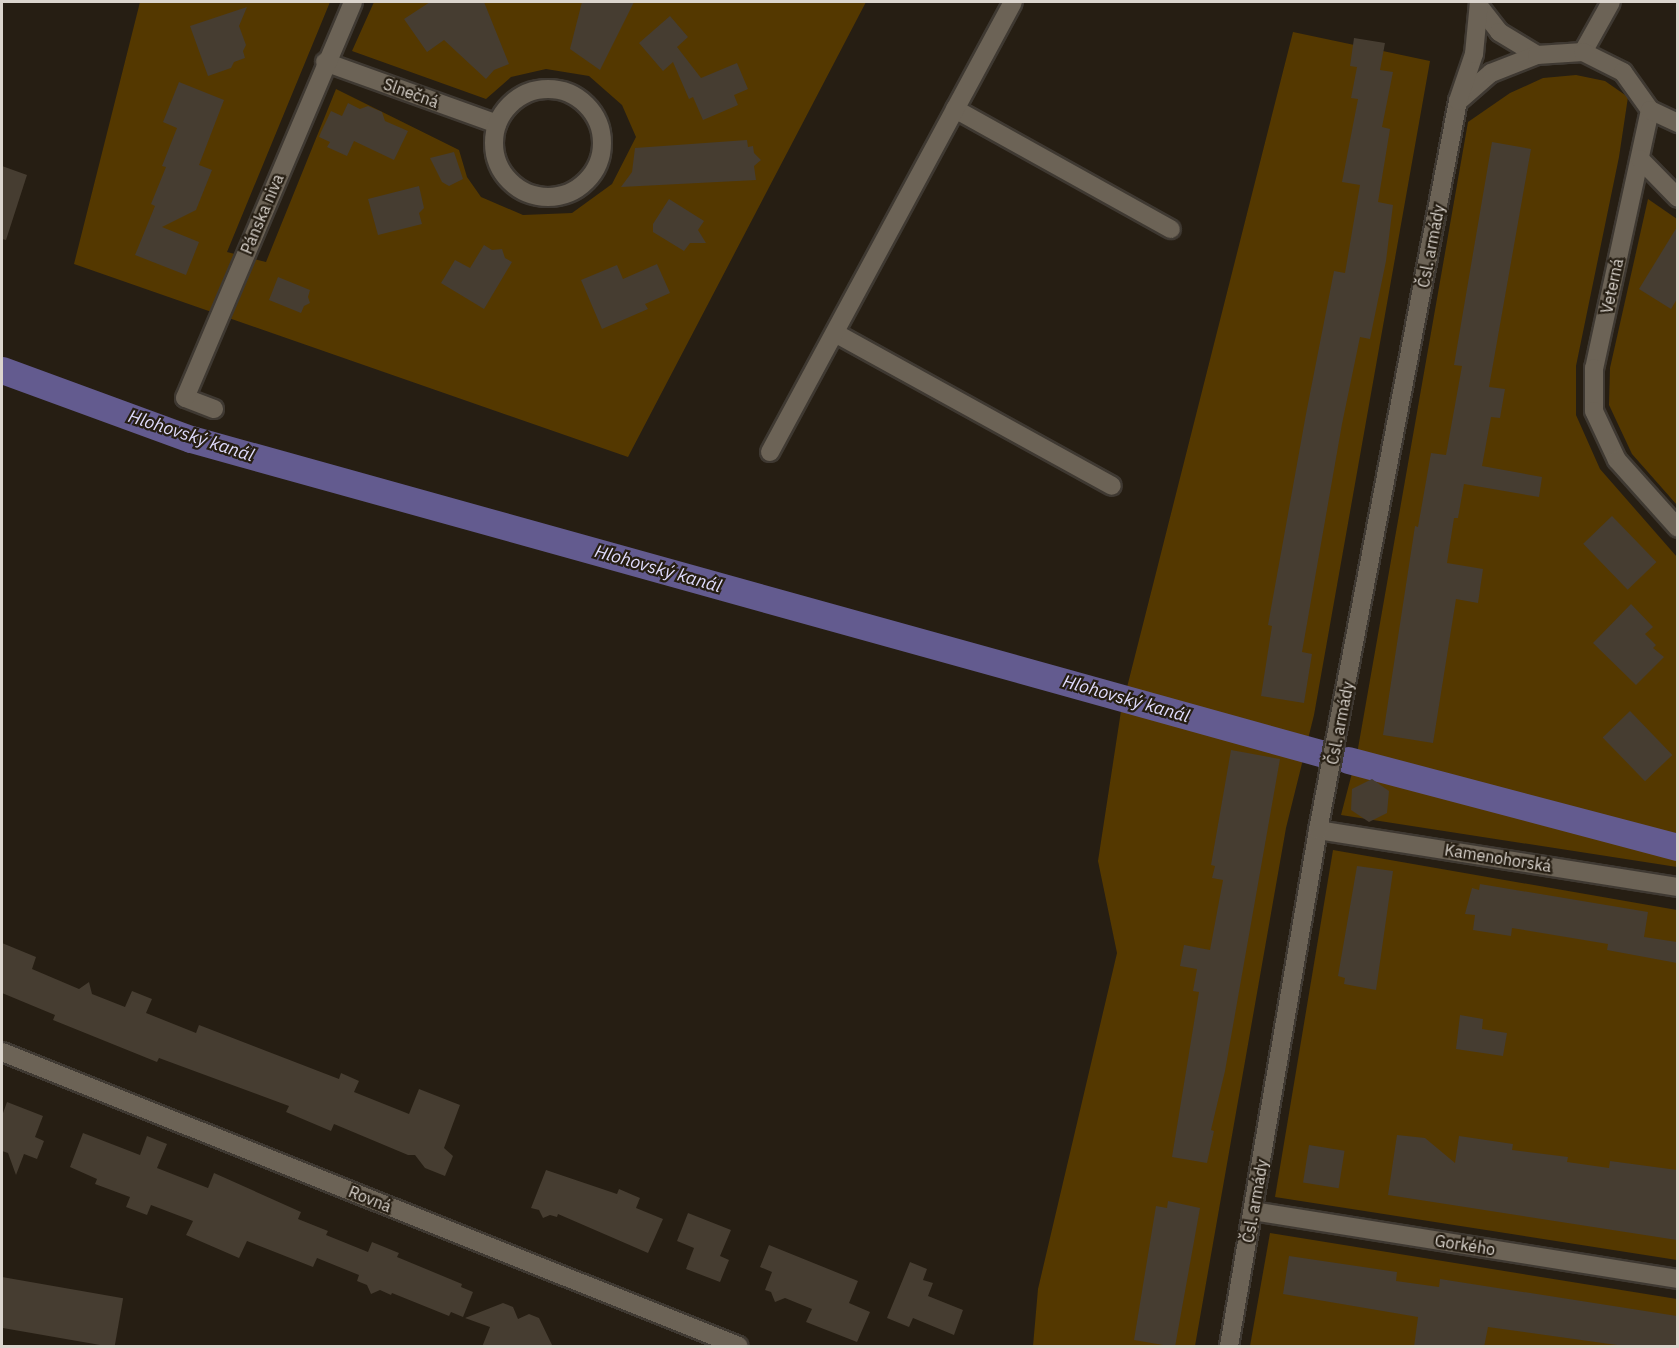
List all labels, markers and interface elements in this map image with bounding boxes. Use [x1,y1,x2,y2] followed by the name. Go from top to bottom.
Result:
[381,74,441,112] street label: Slnečná
[237,171,287,257] street label: Pánska niva
[1414,203,1448,289] street label: Čsl. armády
[1597,257,1627,315] street label: Veterná
[125,405,257,467] water label: Hlohovský kanál
[592,541,724,597] water label: Hlohovský kanál
[1060,671,1192,727] water label: Hlohovský kanál
[1323,680,1357,766] street label: Čsl. armády
[1443,840,1553,876] street label: Kamenohorská
[1238,1158,1272,1244] street label: Čsl. armády
[346,1182,394,1216] street label: Rovná
[1433,1231,1497,1259] street label: Gorkého

